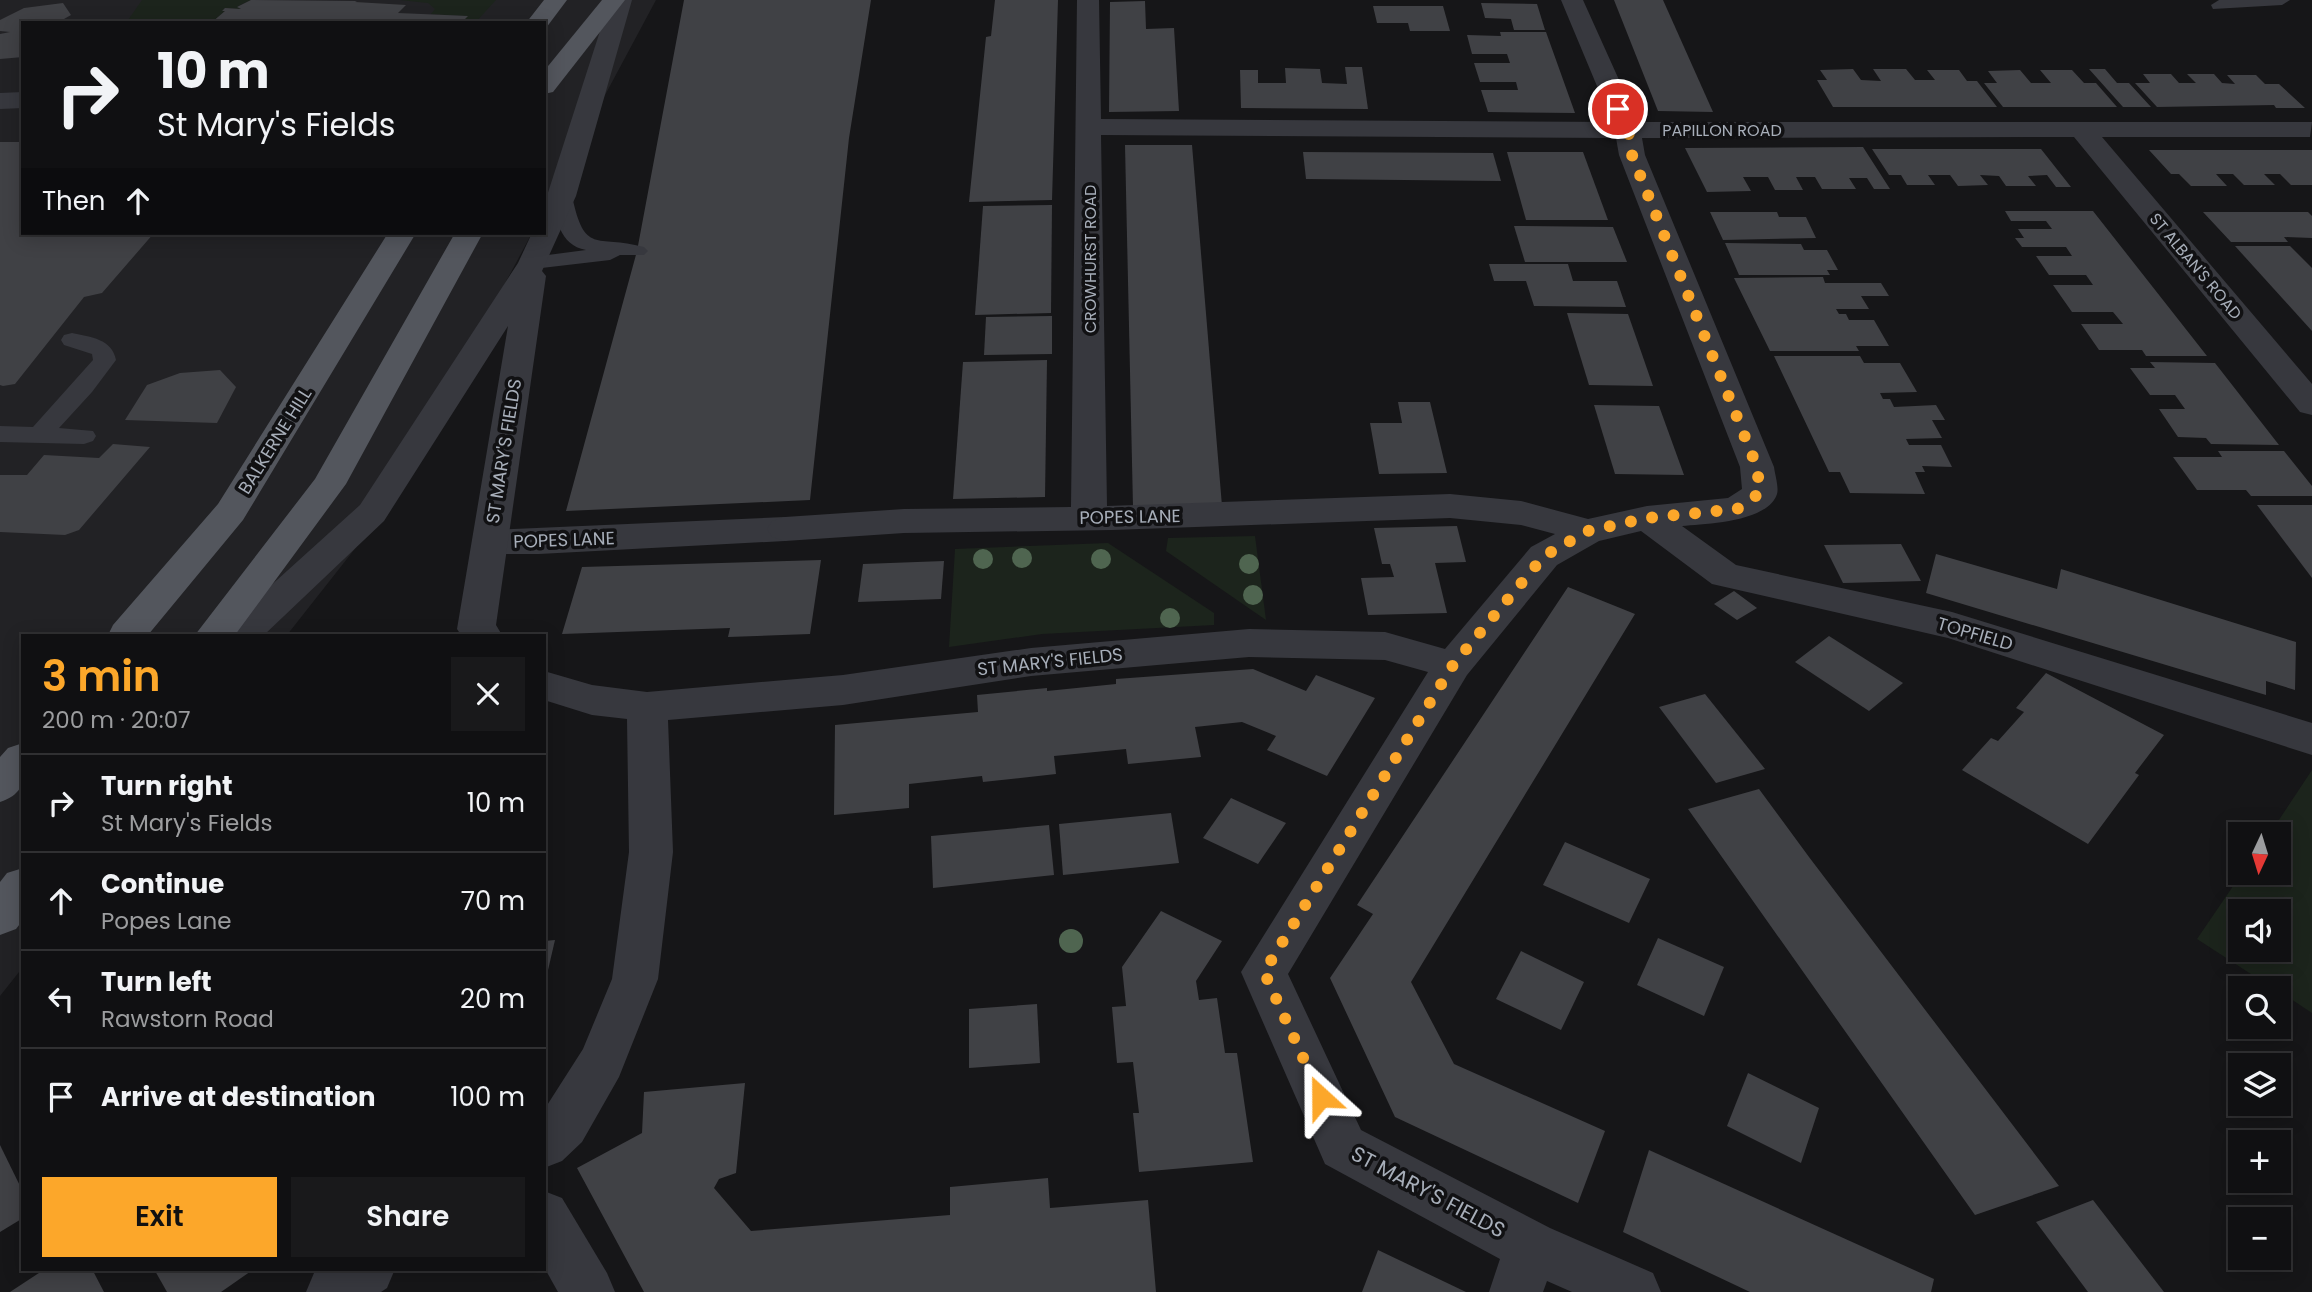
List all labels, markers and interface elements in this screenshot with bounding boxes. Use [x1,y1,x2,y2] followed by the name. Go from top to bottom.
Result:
[157,37,270,105] text: 10 m
[42,49,133,140] icon: right
[1588,79,1648,139] pin
[1599,90,1637,128] icon: arrive
[157,102,396,147] text: St Mary's Fields
[1662,119,1782,142] street label: PAPILLON ROAD
[119,182,157,220] icon: ahead
[42,183,105,219] text: Then
[1079,185,1102,333] street label: CROWHURST ROAD
[2144,208,2247,324] street label: ST ALBAN'S ROAD
[480,377,527,525] street label: ST MARY'S FIELDS
[232,383,317,499] street label: BALKERNE HILL
[1079,503,1181,530] street label: POPES LANE
[513,525,615,554] street label: POPES LANE
[1934,611,2016,656] street label: TOPFIELD
[976,641,1124,682] street label: ST MARY'S FIELDS
[42,647,161,706] text: 3 min
[451,657,525,731] button: close
[42,704,191,736] text: 200 m · 20:07
[101,768,233,804] text: Turn right
[42,784,80,822] icon: right
[467,785,525,821] text: 10 m
[101,807,272,839] text: St Mary's Fields
[2228,822,2291,886] north arrow
[2228,822,2291,1270] map controls
[101,866,224,902] text: Continue
[42,882,80,920] icon: ahead
[461,883,525,919] text: 70 m
[2228,899,2291,962] button: sound
[101,905,231,937] text: Popes Lane
[101,964,212,1000] text: Turn left
[2228,976,2291,1039] button: search
[42,980,80,1018] icon: left
[460,981,525,1017] text: 20 m
[101,1003,274,1035] text: Rawstorn Road
[2228,1053,2291,1116] button: layers
[1284,1060,1358,1134] position arrow
[42,1078,80,1116] icon: arrive
[101,1079,376,1115] text: Arrive at destination
[450,1079,525,1115] text: 100 m
[2228,1130,2291,1193] button: +
[1346,1139,1510,1244] street label: ST MARY'S FIELDS
[42,1177,277,1257] button: Exit
[291,1177,525,1257] button: Share
[2228,1207,2291,1270] button: −

